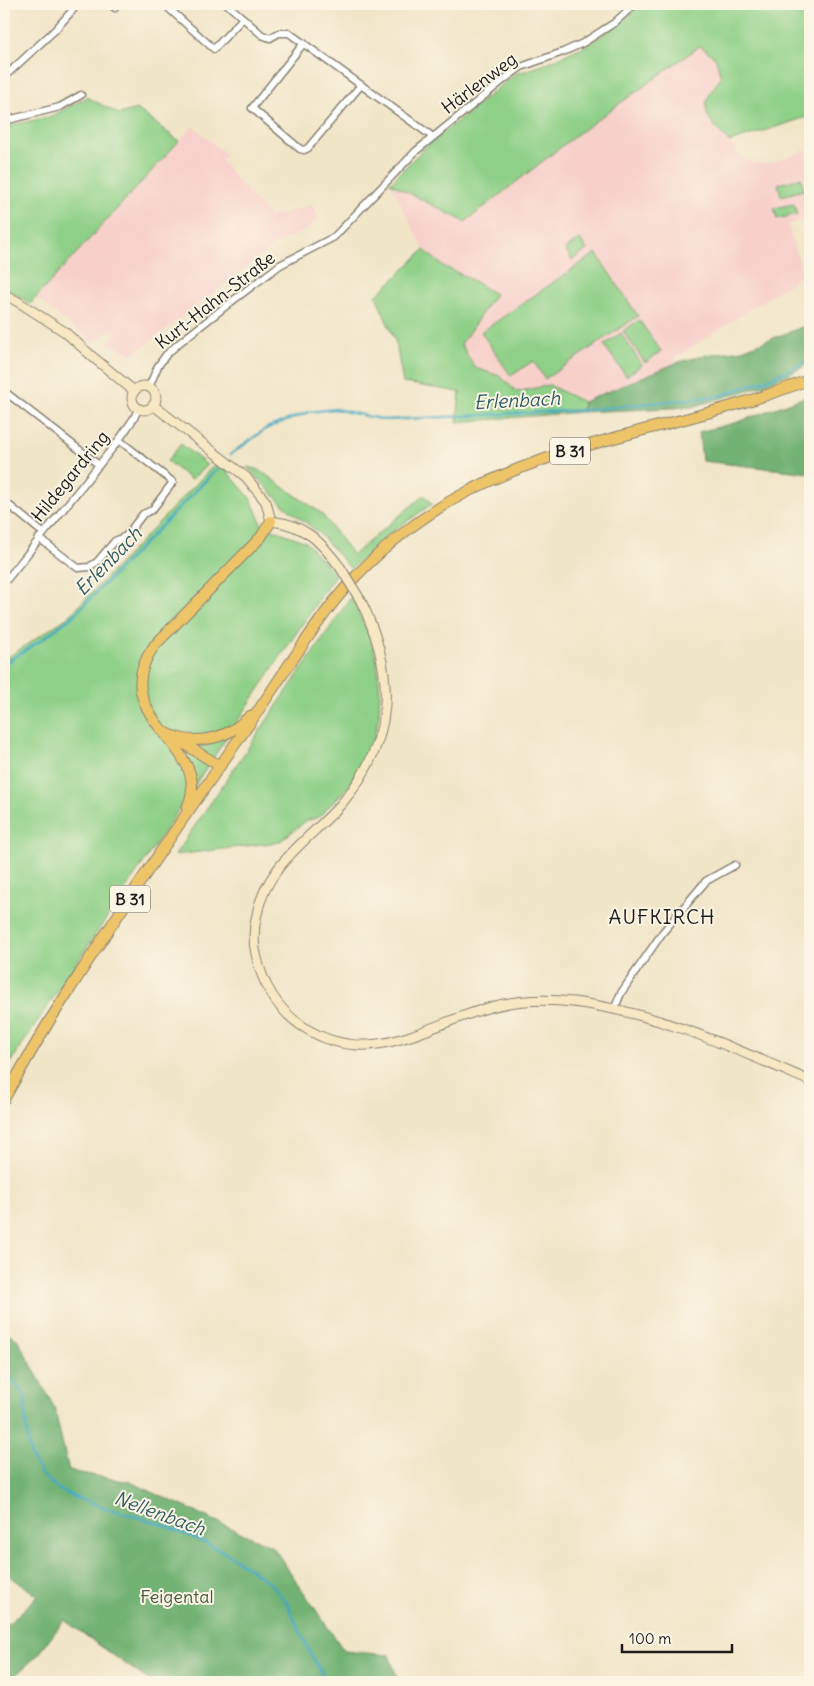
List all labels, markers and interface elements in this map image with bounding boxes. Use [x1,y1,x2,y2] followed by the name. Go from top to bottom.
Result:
[437,47,521,119] street label: Härlenweg
[150,246,280,354] street label: Kurt-Hahn-Straße
[473,386,562,414] water label: Erlenbach
[26,426,114,526] street label: Hildegardring
[550,438,590,464] road number: B 31
[69,521,147,600] water label: Erlenbach
[110,886,150,912] road number: B 31
[609,904,715,929] district label: AUFKIRCH
[111,1486,210,1541] water label: Nellenbach
[140,1585,214,1608] park label: Feigental
[622,1621,732,1653] scale bar
[629,1629,671,1648] text: 100 m

